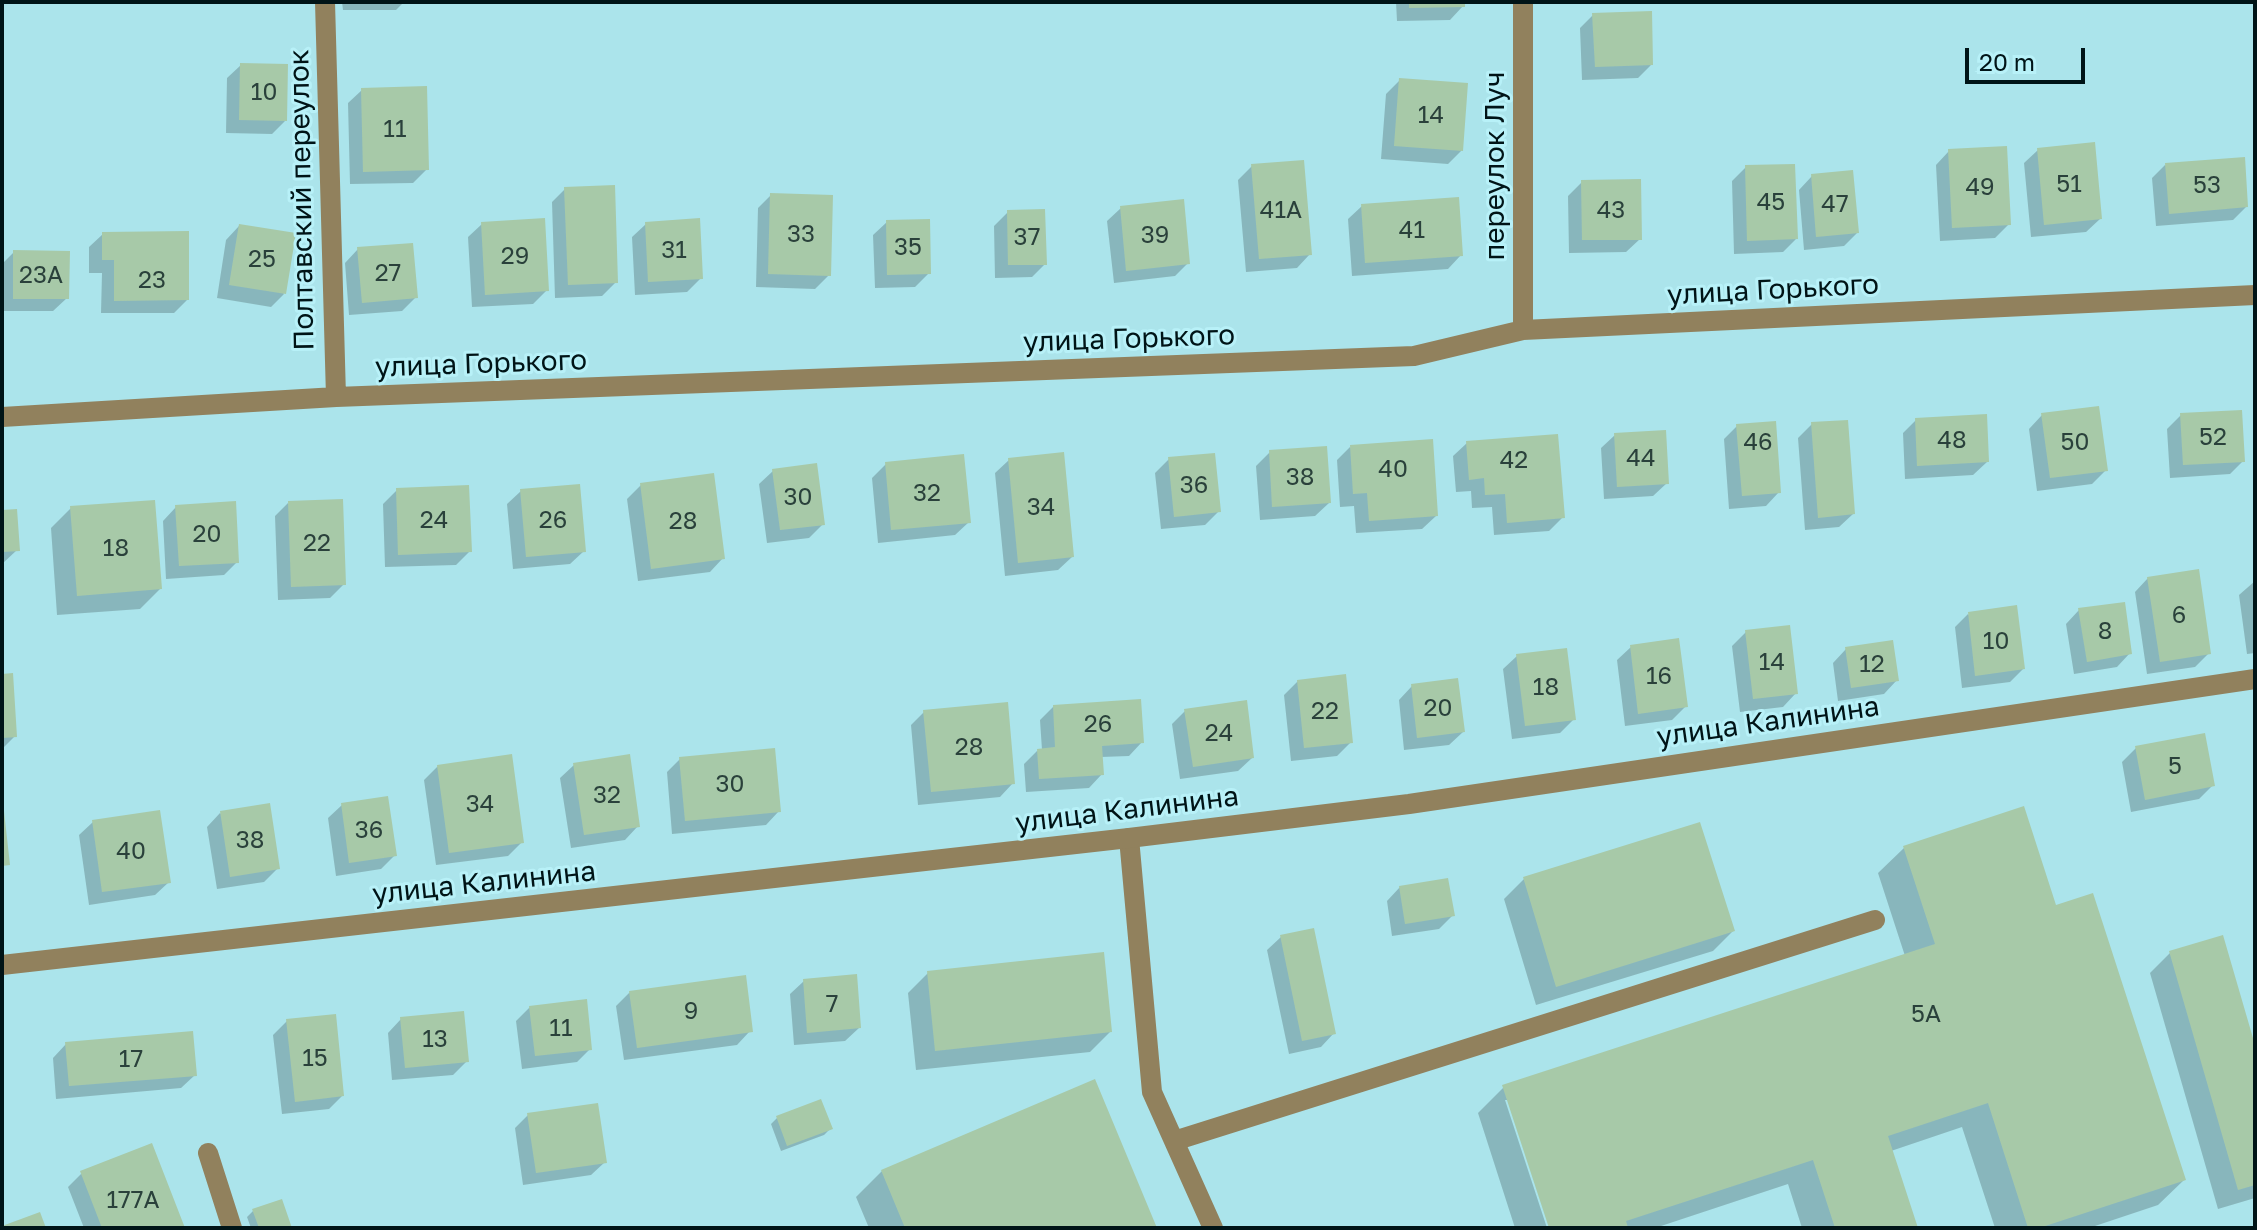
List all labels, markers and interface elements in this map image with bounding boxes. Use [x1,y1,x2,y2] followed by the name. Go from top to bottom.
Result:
[1969,32,2089,82] scale bar
[1979,47,2035,76] text: 20 m
[283,49,321,351] street label: Полтавский переулок
[1478,72,1512,260] street label: переулок Луч
[251,78,277,106] house number: 10
[1418,101,1444,129] house number: 14
[383,115,407,143] house number: 11
[2056,170,2082,198] house number: 51
[2193,171,2221,199] house number: 53
[1965,173,1995,201] house number: 49
[1757,188,1785,216] house number: 45
[1821,190,1849,218] house number: 47
[1260,196,1302,224] house number: 41А
[1597,196,1625,224] house number: 43
[1399,216,1425,244] house number: 41
[787,220,815,248] house number: 33
[1141,221,1169,249] house number: 39
[1014,223,1040,251] house number: 37
[894,233,922,261] house number: 35
[661,236,687,264] house number: 31
[501,242,529,270] house number: 29
[248,245,276,273] house number: 25
[375,259,401,287] house number: 27
[19,261,63,289] house number: 23А
[138,266,166,294] house number: 23
[1666,268,1880,312] street label: улица Горького
[1022,319,1236,359] street label: улица Горького
[374,344,588,384] street label: улица Горького
[2199,423,2227,451] house number: 52
[1937,426,1967,454] house number: 48
[1743,428,1773,456] house number: 46
[2061,428,2089,456] house number: 50
[1626,444,1656,472] house number: 44
[1500,446,1528,474] house number: 42
[1378,455,1408,483] house number: 40
[1286,463,1314,491] house number: 38
[1180,471,1208,499] house number: 36
[913,479,941,507] house number: 32
[784,483,812,511] house number: 30
[1027,493,1055,521] house number: 34
[420,506,448,534] house number: 24
[539,506,567,534] house number: 26
[669,507,697,535] house number: 28
[193,520,221,548] house number: 20
[303,529,331,557] house number: 22
[103,534,129,562] house number: 18
[2172,601,2186,629] house number: 6
[2098,617,2112,645] house number: 8
[1983,627,2009,655] house number: 10
[1759,648,1785,676] house number: 14
[1859,650,1885,678] house number: 12
[1646,662,1672,690] house number: 16
[1533,673,1559,701] house number: 18
[1654,690,1882,754] street label: улица Калинина
[1424,694,1452,722] house number: 20
[1311,697,1339,725] house number: 22
[1084,710,1112,738] house number: 26
[1205,719,1233,747] house number: 24
[955,733,983,761] house number: 28
[2168,752,2182,780] house number: 5
[716,770,744,798] house number: 30
[1013,780,1241,840] street label: улица Калинина
[593,781,621,809] house number: 32
[466,790,494,818] house number: 34
[355,816,383,844] house number: 36
[236,826,264,854] house number: 38
[116,837,146,865] house number: 40
[371,855,597,911] street label: улица Калинина
[826,990,838,1018] house number: 7
[684,997,698,1025] house number: 9
[1911,1000,1941,1028] house number: 5А
[549,1014,573,1042] house number: 11
[422,1025,448,1053] house number: 13
[302,1044,328,1072] house number: 15
[119,1045,143,1073] house number: 17
[106,1186,160,1214] house number: 177А

